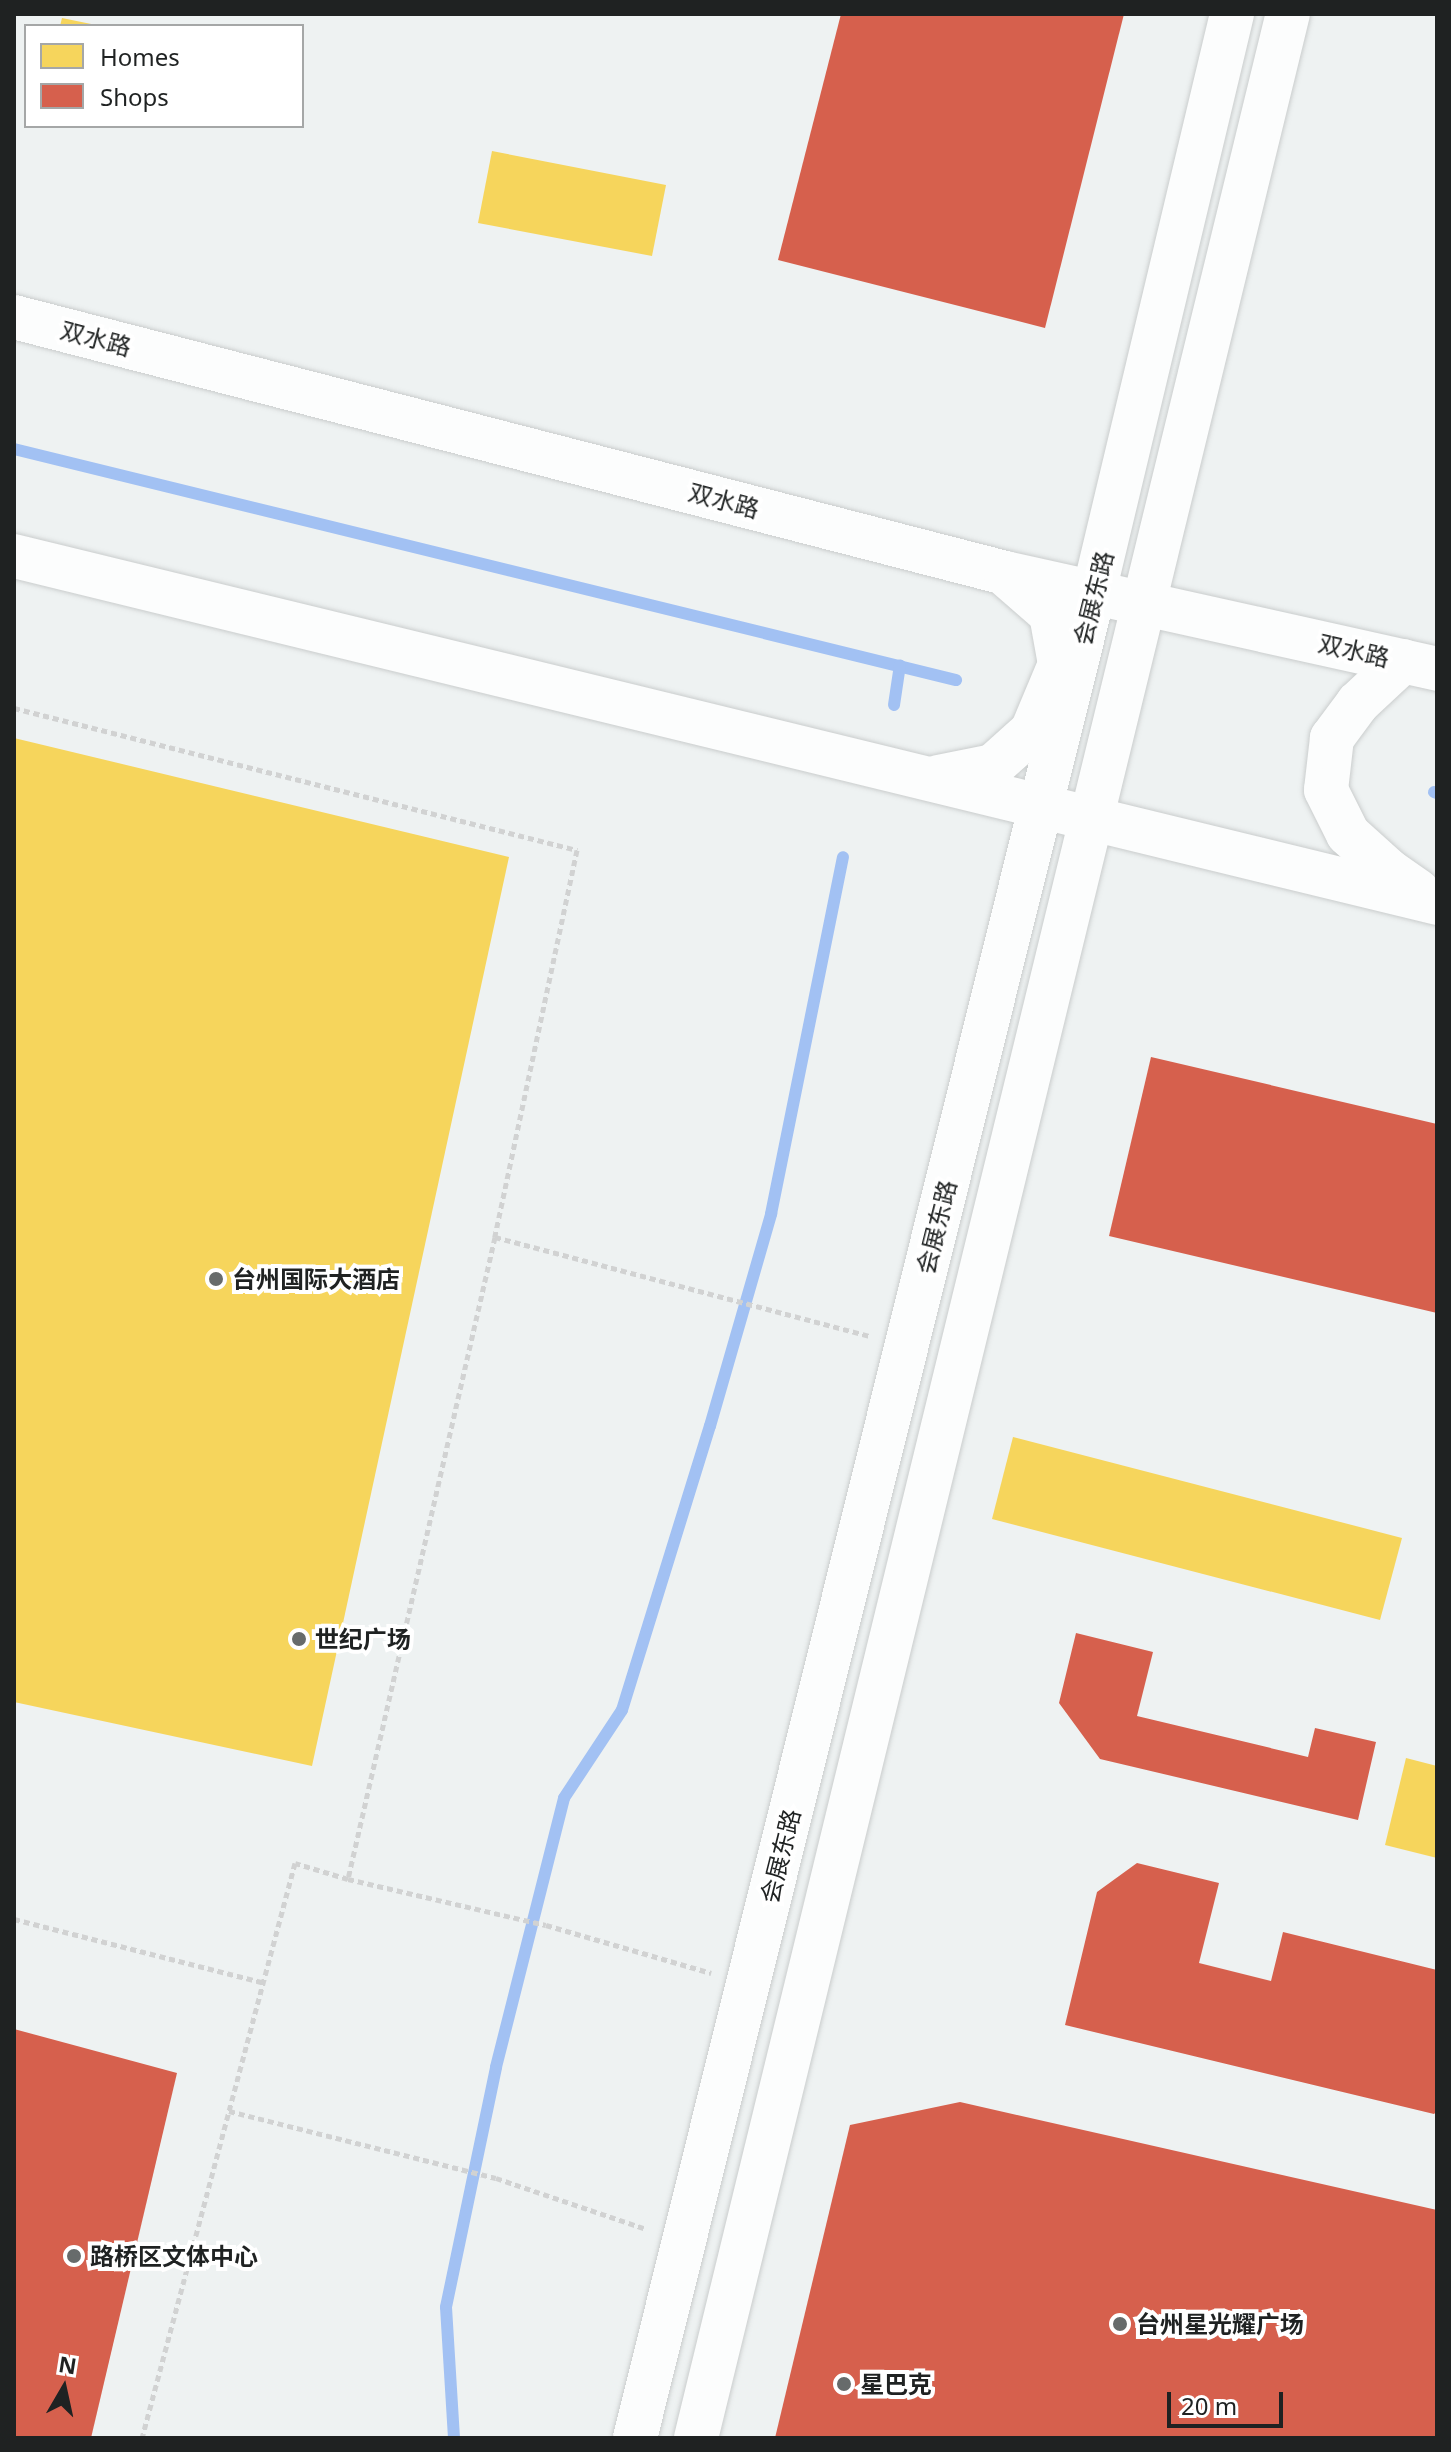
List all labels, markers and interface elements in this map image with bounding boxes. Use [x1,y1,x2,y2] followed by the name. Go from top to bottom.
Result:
[24,24,304,128] legend
[100,40,180,73] text: Homes
[100,80,169,113] text: Shops
[57,315,135,361] street label: 双水路
[685,477,763,523] street label: 双水路
[1067,548,1119,648] street label: 会展东路
[1316,628,1392,672] street label: 双水路
[910,1177,962,1277] street label: 会展东路
[232,1265,400,1293] place label: 台州国际大酒店
[207,1270,225,1288] marker: 台州国际大酒店
[315,1625,411,1653] place label: 世纪广场
[290,1630,308,1648] marker: 世纪广场
[754,1806,806,1906] street label: 会展东路
[90,2242,258,2270] place label: 路桥区文体中心
[65,2247,83,2265] marker: 路桥区文体中心
[1136,2310,1304,2338] place label: 台州星光耀广场
[1111,2315,1129,2333] marker: 台州星光耀广场
[24,2348,104,2428] north arrow
[57,2348,79,2381] text: N
[860,2370,932,2398] place label: 星巴克
[835,2375,853,2393] marker: 星巴克
[1171,2376,1287,2426] scale bar
[1181,2389,1237,2422] text: 20 m

